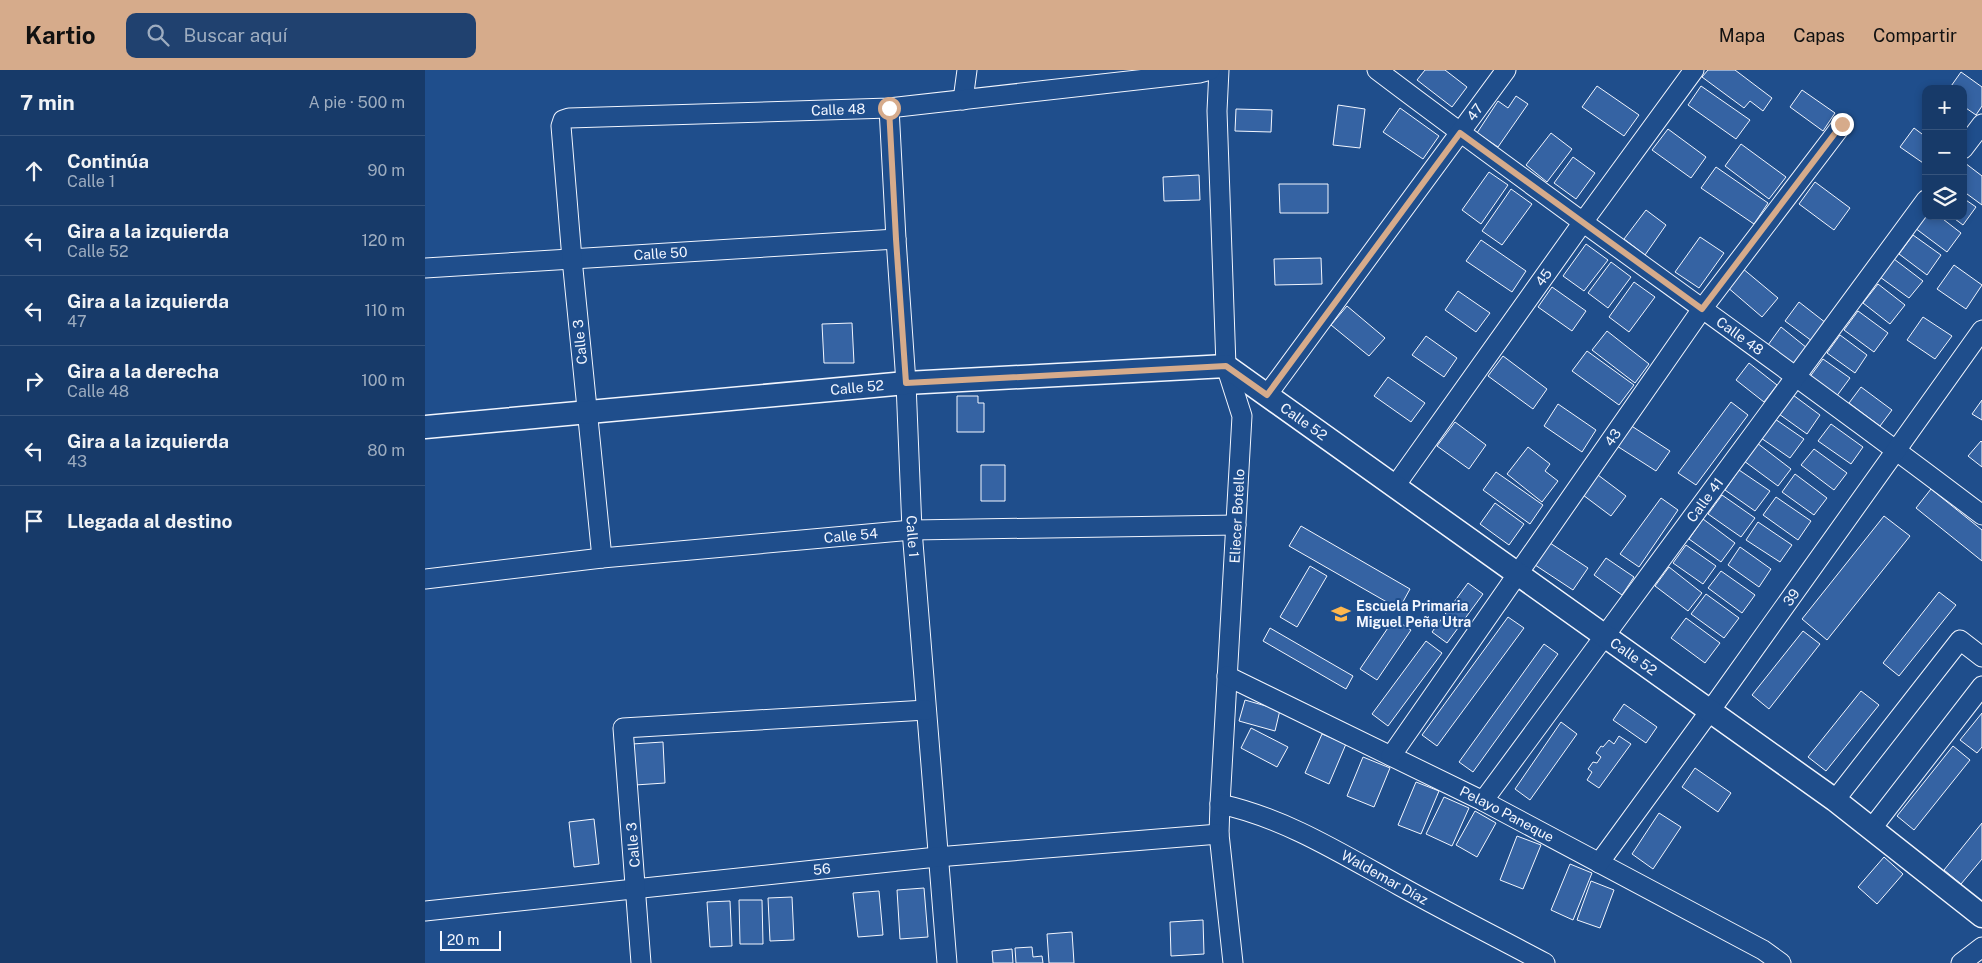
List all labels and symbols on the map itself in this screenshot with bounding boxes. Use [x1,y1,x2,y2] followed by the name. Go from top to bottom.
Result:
[878,97,901,120] route start
[811,101,866,118] street label: Calle 48
[1463,101,1486,124] street label: 47
[1831,113,1854,136] route end
[633,244,688,263] street label: Calle 50
[1532,266,1555,289] street label: 45
[1713,313,1767,358] street label: Calle 48
[570,318,590,365] street label: Calle 3
[830,377,885,398] street label: Calle 52
[1277,399,1330,444] street label: Calle 52
[1601,426,1624,449] street label: 43
[1227,468,1247,564] street label: Eliecer Botello
[1683,475,1726,525] street label: Calle 41
[903,515,922,558] street label: Calle 1
[823,525,879,546] street label: Calle 54
[1780,585,1803,609] street label: 39
[1356,598,1471,630] place label: Escuela Primaria Miguel Peña Utra
[1330,603,1352,625] school or university icon: Escuela Primaria Miguel Peña Utra
[1607,634,1660,679] street label: Calle 52
[1457,783,1557,845] street label: Pelayo Paneque
[623,822,643,868] street label: Calle 3
[1338,847,1431,908] street label: Waldemar Díaz
[812,860,832,878] street label: 56
[440,928,501,951] scale bar

